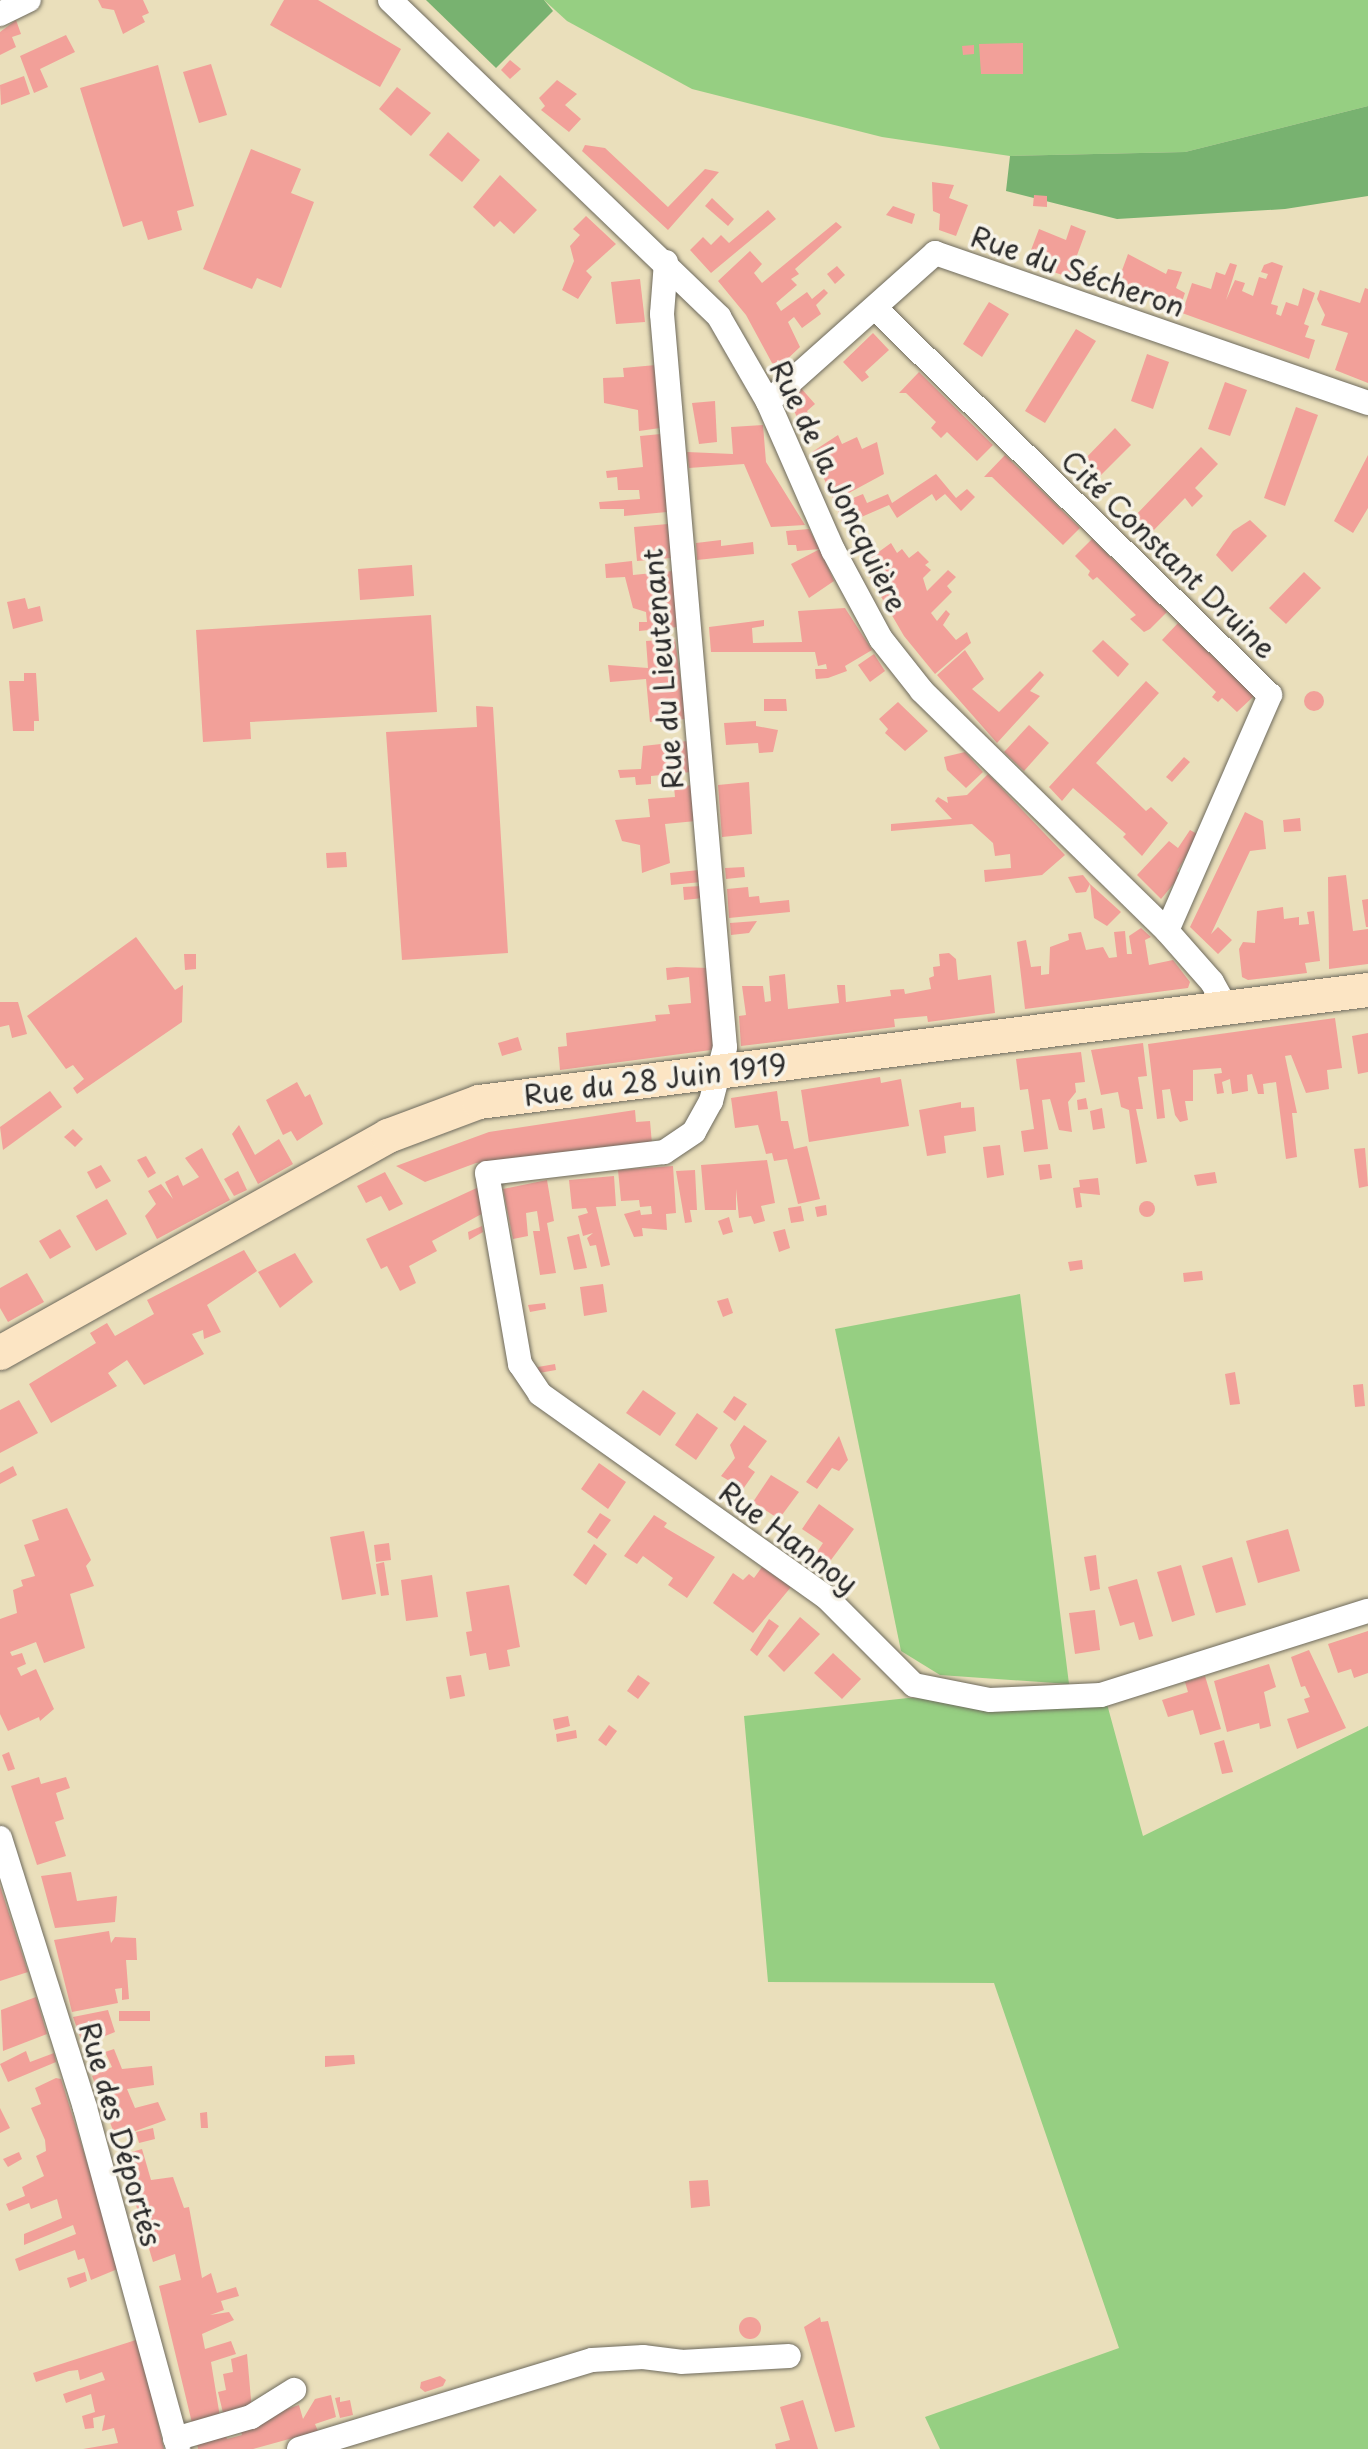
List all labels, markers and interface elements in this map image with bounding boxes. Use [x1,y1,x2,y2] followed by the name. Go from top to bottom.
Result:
[965,218,1191,324] street label: Rue du Sécheron
[763,353,915,619] street label: Rue de la Joncquière
[1055,443,1283,665] street label: Cité Constant Druine
[635,545,689,793] street label: Rue du Lieutenant
[518,1046,792,1112] street label: Rue du 28 Juin 1919
[712,1474,866,1600] street label: Rue Hannoy
[72,2015,170,2253] street label: Rue des Déportés

